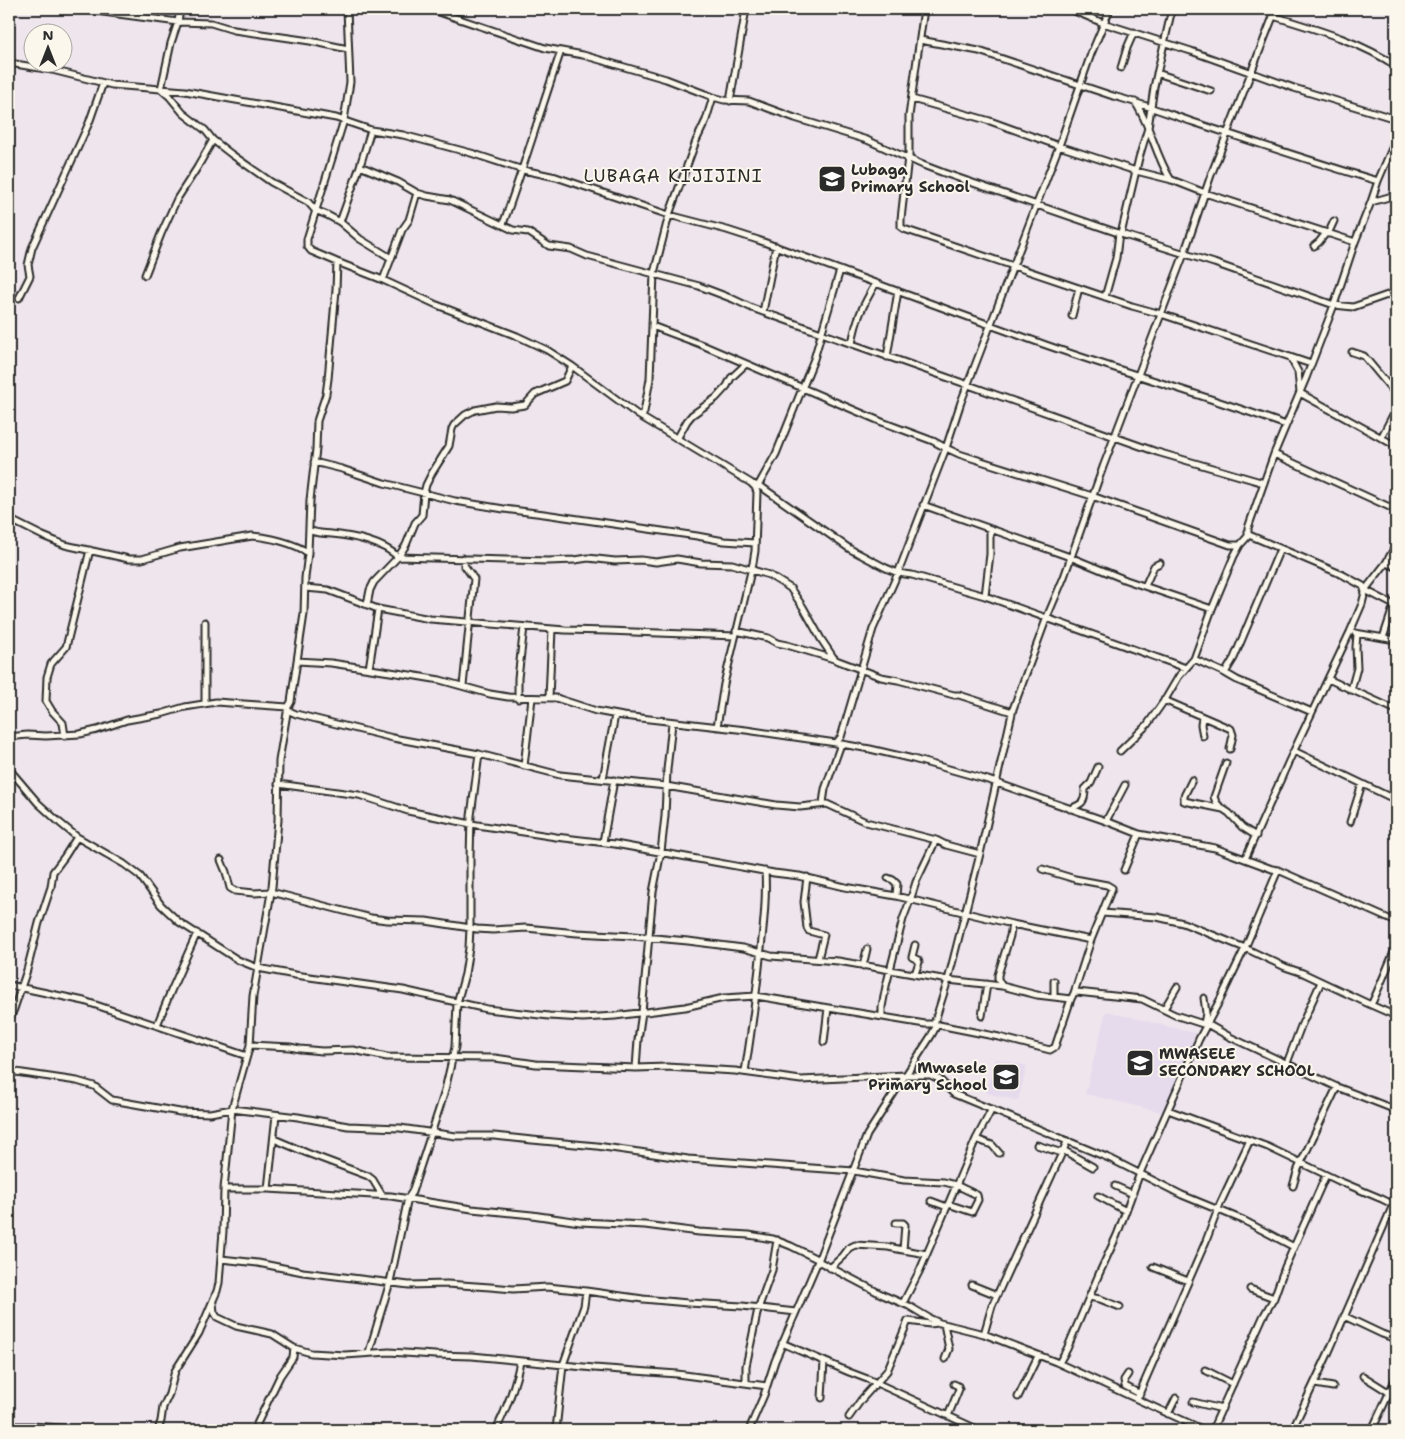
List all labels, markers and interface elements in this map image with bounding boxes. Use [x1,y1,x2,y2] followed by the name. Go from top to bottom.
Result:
[22,22,72,72] north arrow
[42,26,54,44] text: N
[851,160,970,197] place label: Lubaga Primary School
[583,164,763,188] district label: LUBAGA KIJIJINI
[817,164,847,194] school or university icon: Lubaga Primary School
[1159,1044,1315,1081] place label: MWASELE SECONDARY SCHOOL
[1125,1048,1155,1078] school or university icon: MWASELE SECONDARY SCHOOL
[868,1058,987,1095] place label: Mwasele Primary School
[991,1062,1021,1092] school or university icon: Mwasele Primary School

